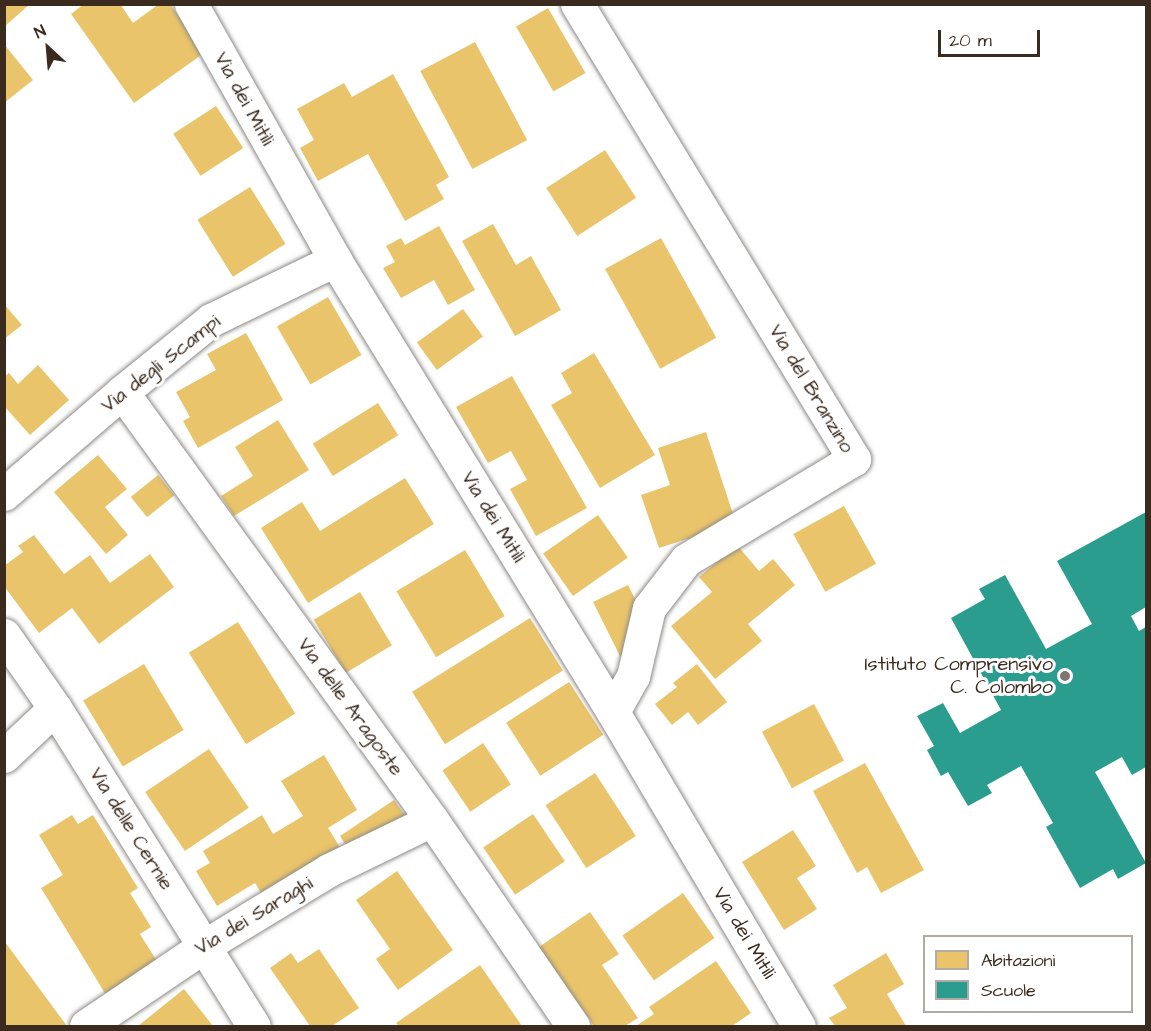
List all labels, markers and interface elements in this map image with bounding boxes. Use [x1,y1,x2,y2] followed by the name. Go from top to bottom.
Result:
[18,18,78,78] north arrow
[941,18,1043,56] scale bar
[31,20,49,44] text: N
[949,28,992,53] text: 20 m
[209,48,279,150] street label: Via dei Mitili
[97,310,225,418] street label: Via degli Scampi
[763,320,859,458] street label: Via del Branzino
[456,467,530,567] street label: Via dei Mitili
[292,633,408,781] street label: Via delle Aragoste
[865,652,1053,699] place label: Istituto Comprensivo C. Colombo
[1058,669,1072,683] marker: Istituto Comprensivo C. Colombo
[84,763,178,895] street label: Via delle Cernie
[191,871,317,961] street label: Via dei Saraghi
[707,883,781,983] street label: Via dei Mitili
[923,935,1133,1013] legend
[981,948,1055,973] text: Abitazioni
[981,978,1036,1003] text: Scuole

